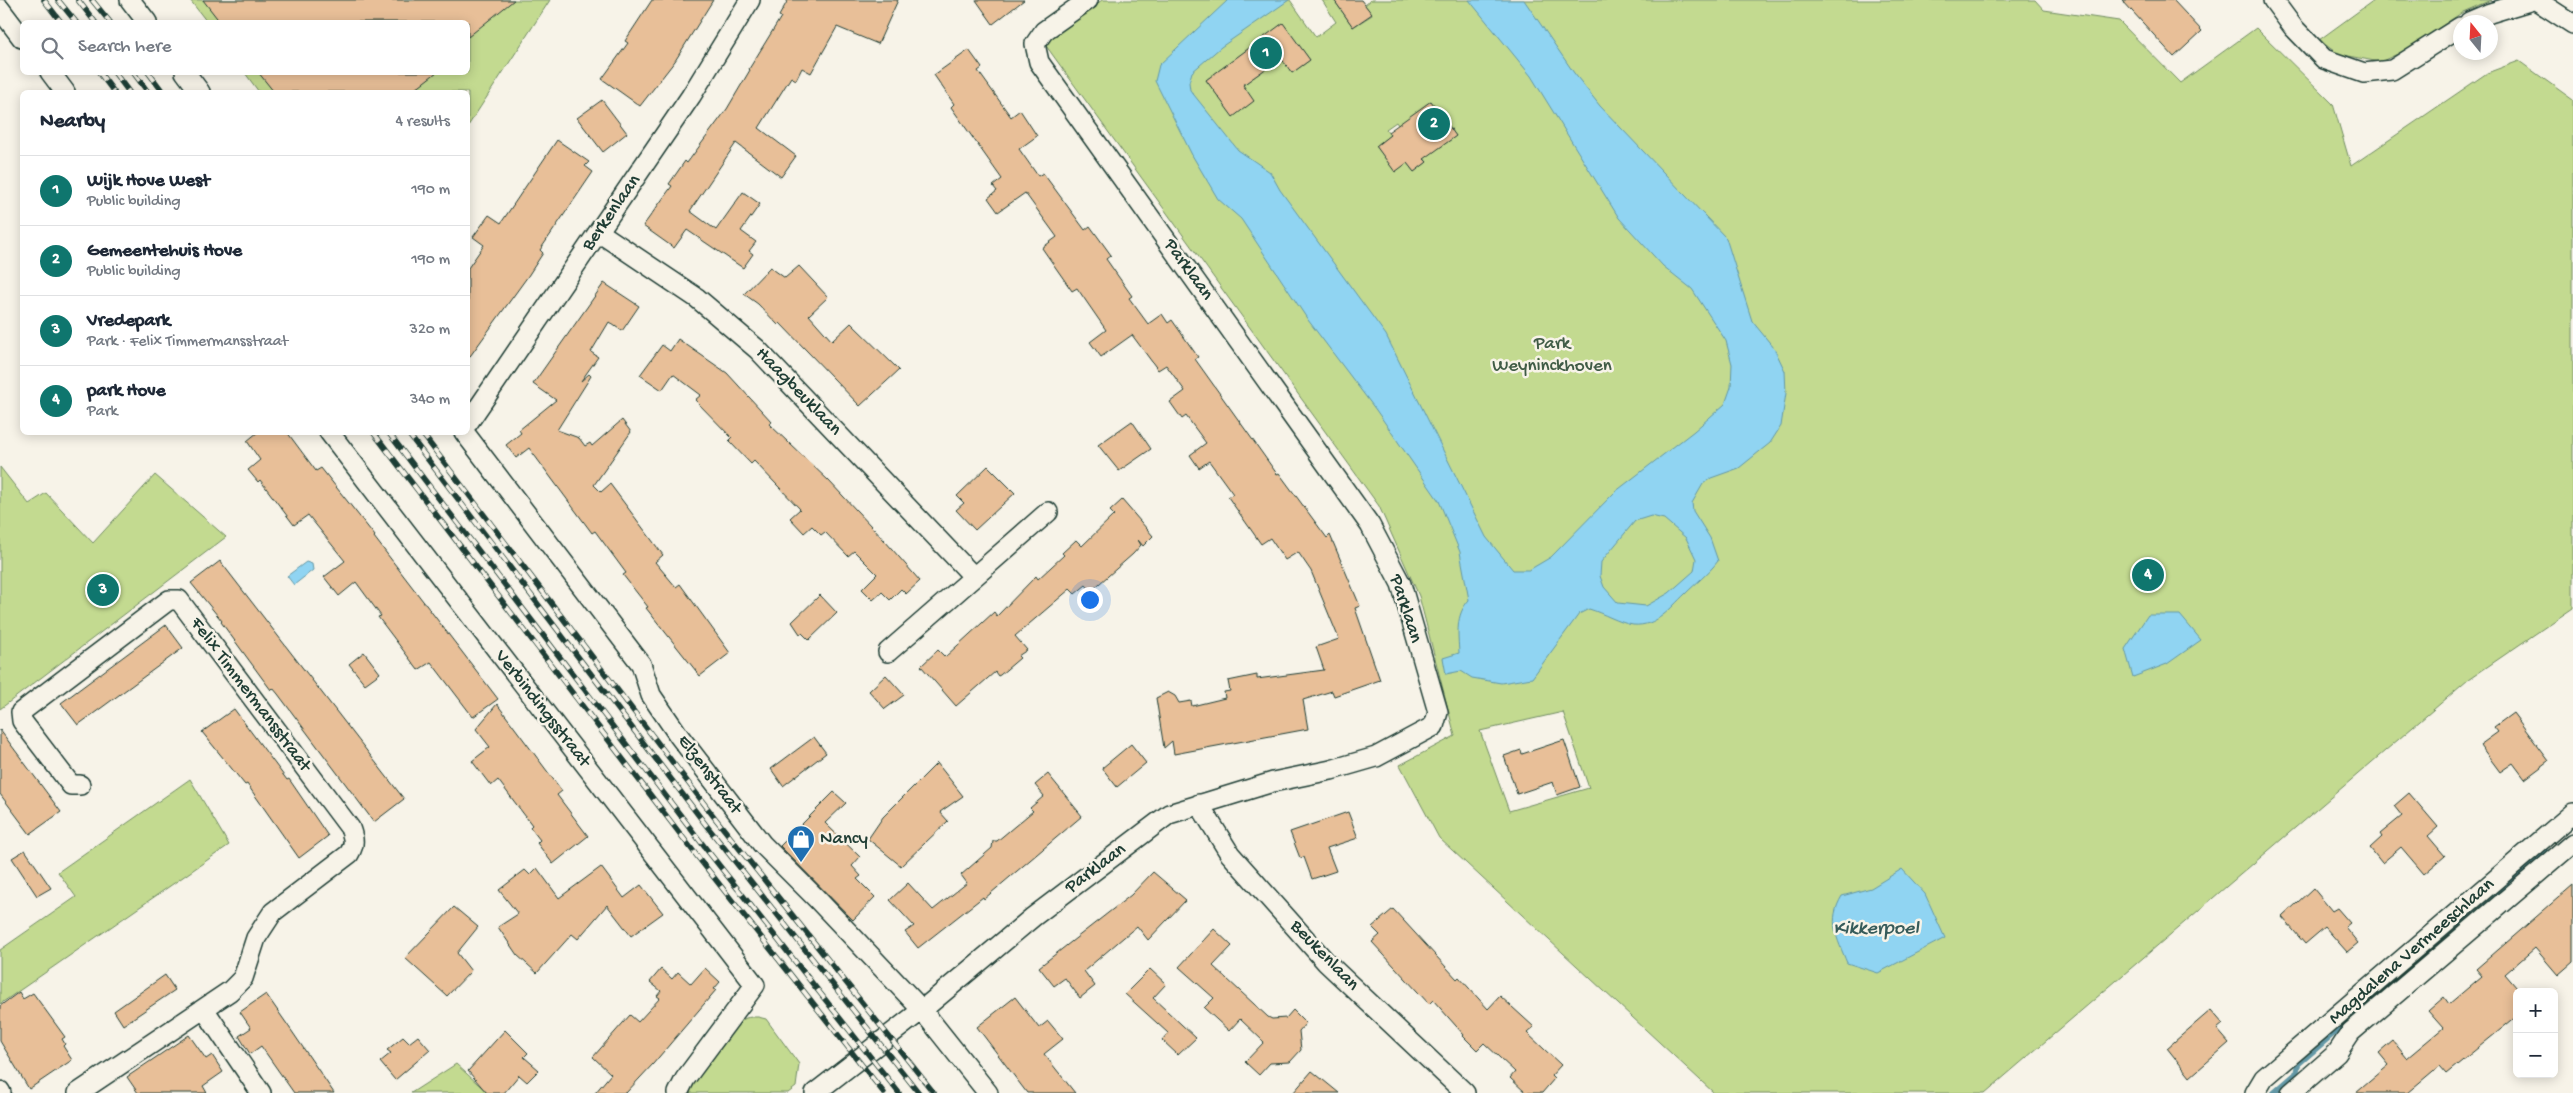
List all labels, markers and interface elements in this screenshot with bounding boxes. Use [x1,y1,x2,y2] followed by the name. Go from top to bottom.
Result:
[2453,15,2498,60] north arrow
[20,20,470,75] search box
[38,34,66,62] icon: search
[1250,34,1282,72] pin: 1
[78,36,172,59] text: Search here
[1418,105,1450,143] pin: 2
[40,110,105,135] text: Nearby
[395,113,450,132] text: 4 results
[87,170,210,193] text: Wijk Hove West
[577,170,647,256] street label: Berkenlaan
[53,181,59,200] text: 1
[411,181,450,200] text: 190 m
[87,193,181,212] text: Public building
[1157,234,1218,305] street label: Parklaan
[87,240,242,263] text: Gemeentehuis Hove
[52,251,60,270] text: 2
[411,251,450,270] text: 190 m
[87,263,181,282] text: Public building
[87,310,170,333] text: Vredepark
[52,321,60,340] text: 3
[410,321,450,340] text: 320 m
[87,333,288,352] text: Park · Felix Timmermansstraat
[1492,333,1612,378] park label: Park Weyninckhoven
[750,343,846,441] street label: Haagbeuklaan
[87,380,166,403] text: park Hove
[52,391,60,410] text: 4
[410,391,450,410] text: 340 m
[87,403,118,422] text: Park
[2132,556,2164,594] pin: 4
[87,571,119,609] pin: 3
[1383,571,1427,646] street label: Parklaan
[1077,587,1103,613] your location
[184,612,317,779] street label: Felix Timmermansstraat
[488,645,596,774] street label: Verbindingsstraat
[672,731,748,821] street label: Elzenstraat
[786,824,816,863] shop icon: Nancy
[820,828,868,851] place label: Nancy
[1060,839,1131,900] street label: Parklaan
[2324,874,2500,1030] street label: Magdalena Vermeeschlaan
[1284,915,1364,996] street label: Beukenlaan
[1833,918,1920,941] water label: Kikkerpoel
[2513,988,2558,1078] map controls
[2513,988,2558,1033] button: +
[2513,1033,2558,1078] button: −

